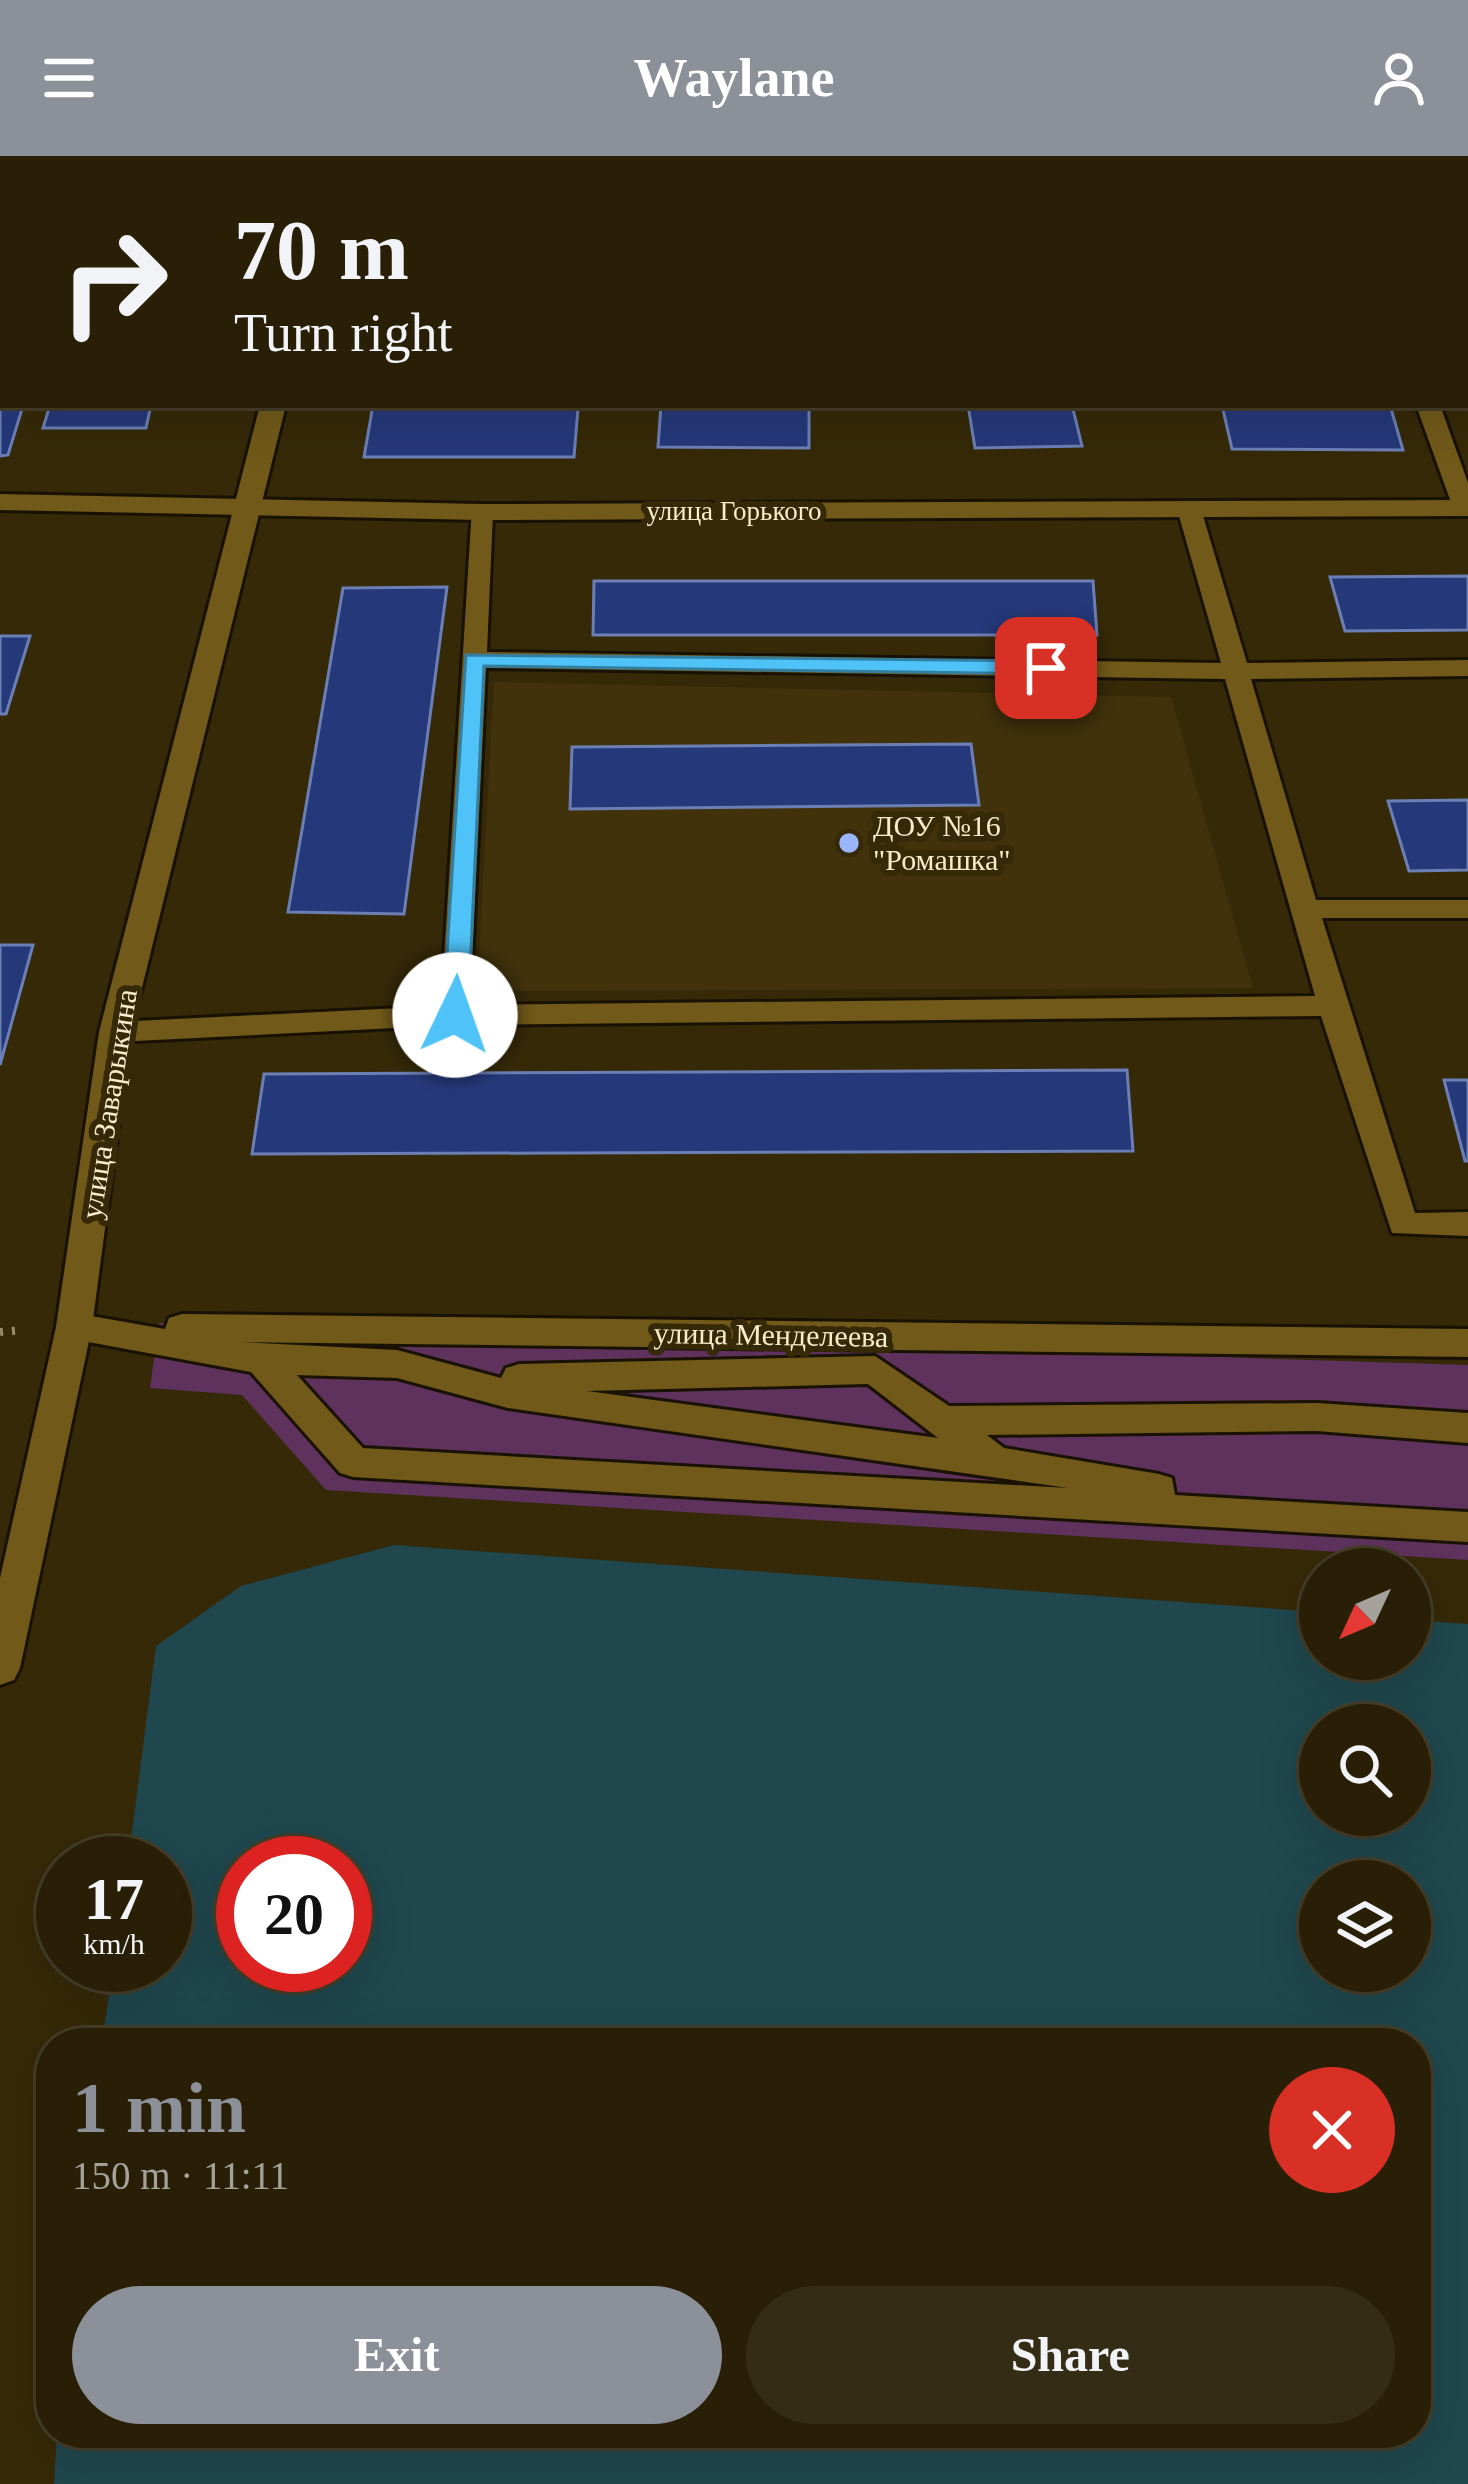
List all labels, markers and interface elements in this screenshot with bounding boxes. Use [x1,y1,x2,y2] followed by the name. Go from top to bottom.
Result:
[36,45,102,111] icon: menu
[1366,45,1432,111] icon: person
[633,48,835,108] text: Waylane
[36,204,192,360] icon: right
[234,204,409,297] text: 70 m
[234,303,453,363] text: Turn right
[646,496,822,526] street label: улица Горького
[995,617,1097,719] pin
[1013,635,1079,701] icon: arrive
[873,809,1011,876] place label: ДОУ №16 "Ромашка"
[836,830,862,856] marker: ДОУ №16 "Ромашка"
[392,952,518,1078] position arrow
[74,987,143,1221] street label: улица Заварыкина
[653,1316,889,1353] street label: улица Менделеева
[1299,1548,1431,1680] north arrow
[1299,1548,1431,1992] map controls
[1299,1704,1431,1836] button: search
[216,1836,372,1992] speed limit sign: 20
[1299,1860,1431,1992] button: layers
[84,1866,144,1932] text: 17
[83,1927,145,1960] text: km/h
[1269,2067,1395,2193] button: close
[72,2068,246,2148] text: 1 min
[72,2154,289,2197] text: 150 m · 11:11
[72,2286,722,2424] button: Exit
[746,2286,1395,2424] button: Share

